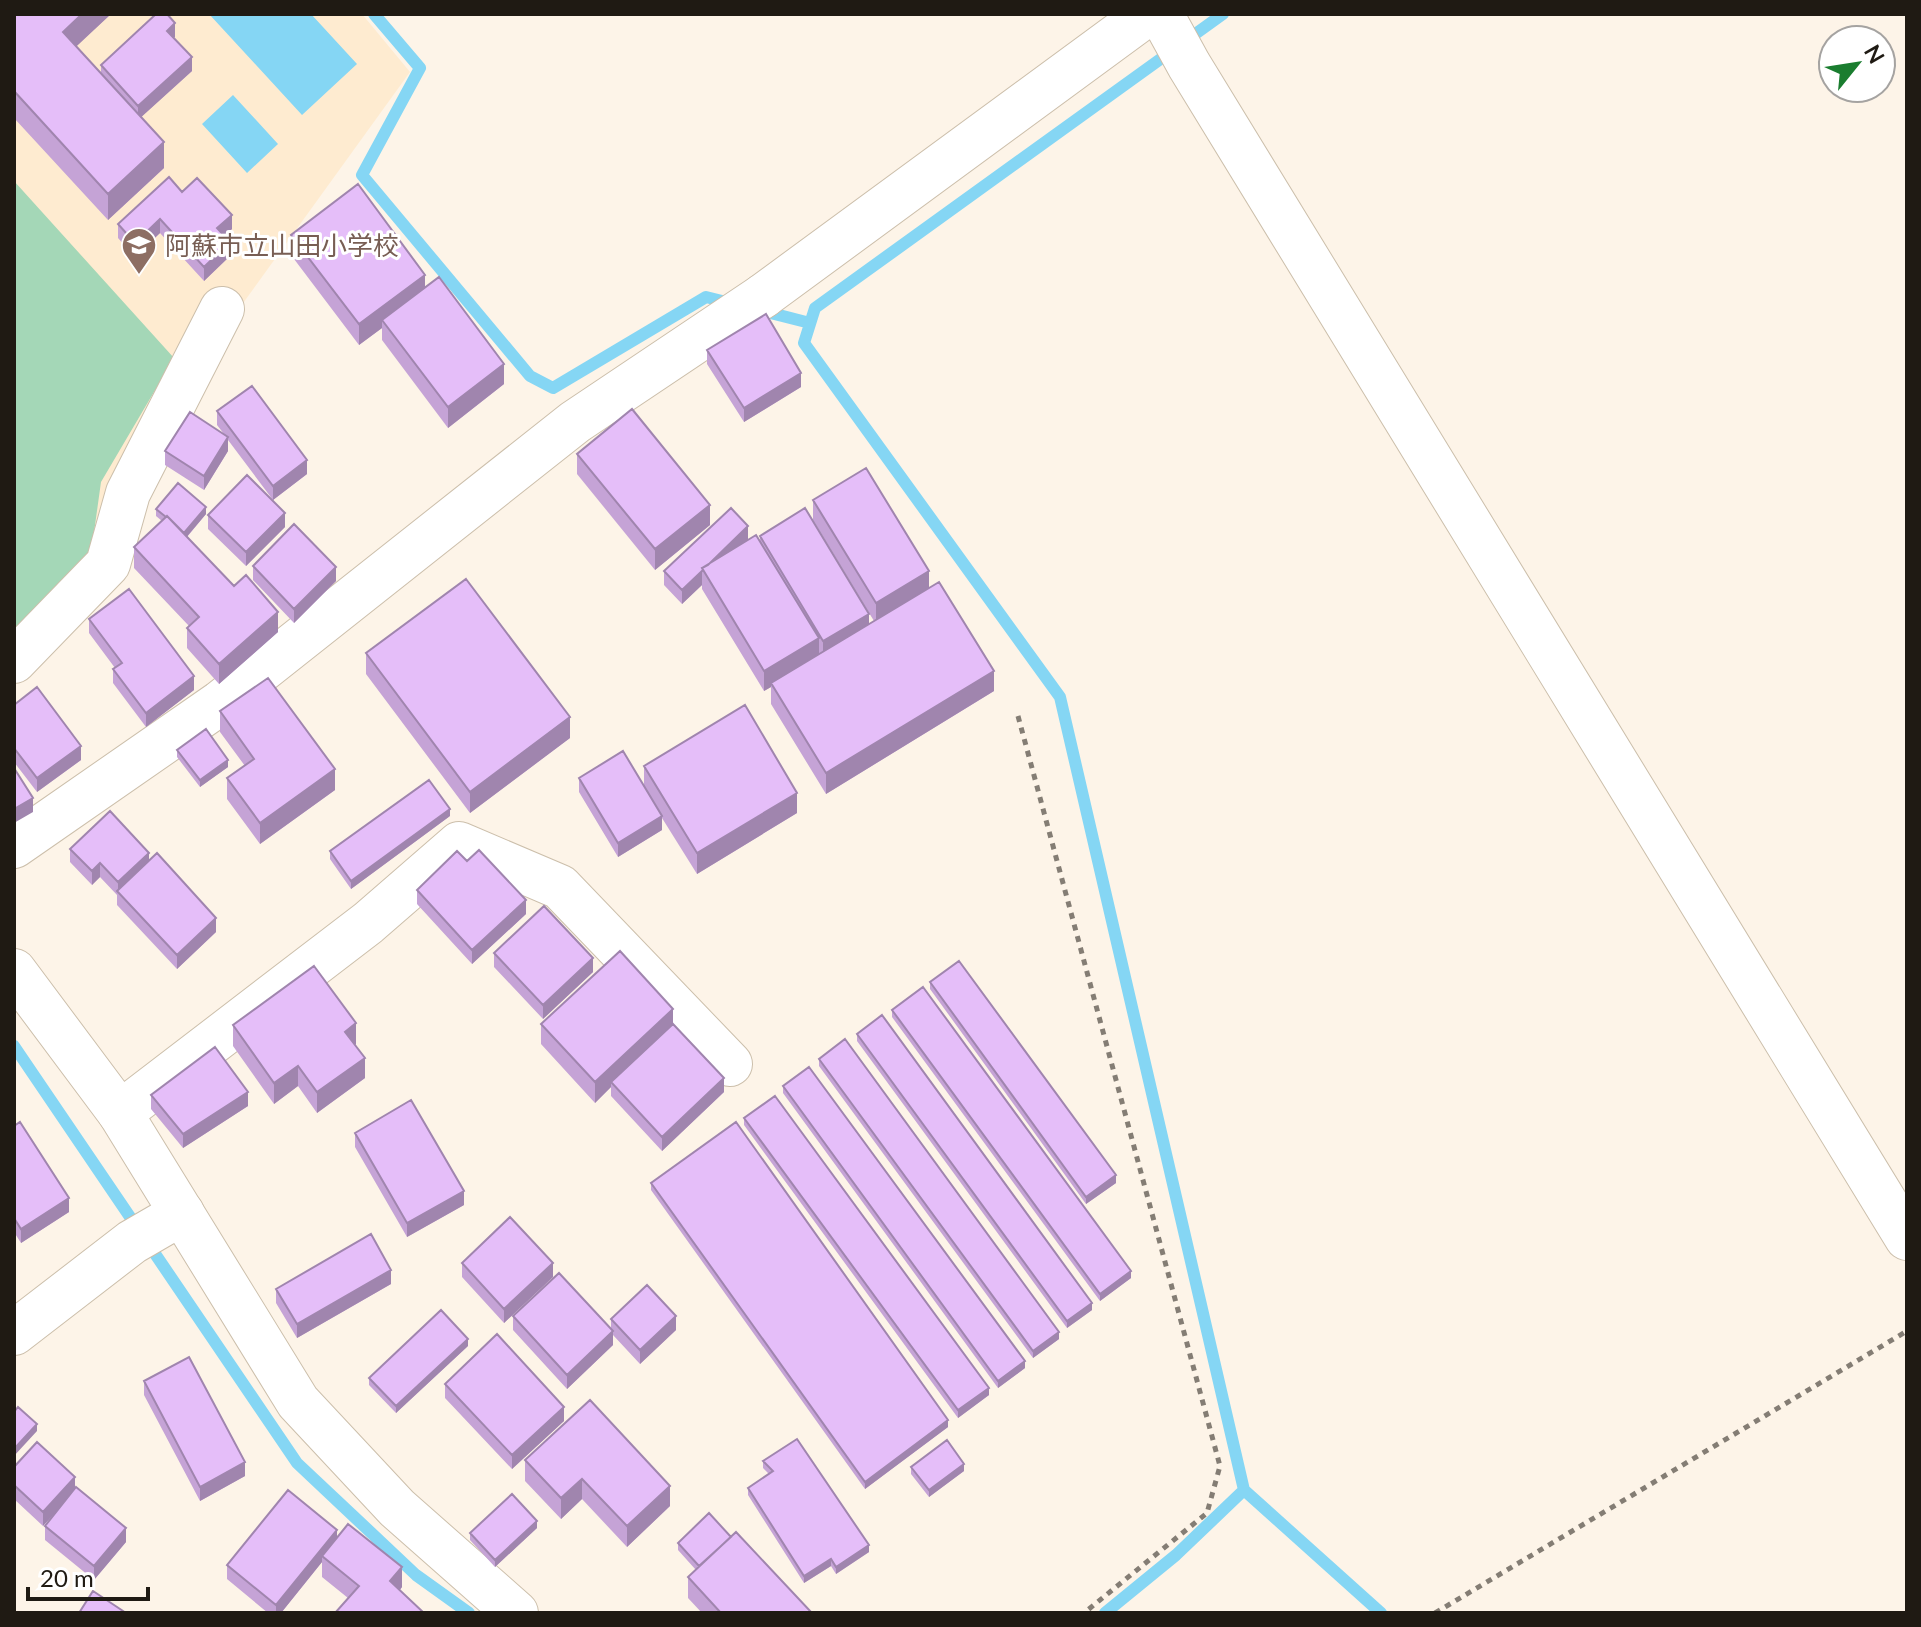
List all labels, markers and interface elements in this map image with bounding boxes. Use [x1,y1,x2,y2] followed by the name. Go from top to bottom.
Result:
[1817,24,1897,104] north arrow
[1859,40,1891,68] text: N
[120,226,158,276] school or university icon: 阿蘇市立山田小学校
[165,229,399,261] place label: 阿蘇市立山田小学校
[28,1551,148,1601] scale bar
[40,1563,94,1592] text: 20 m

